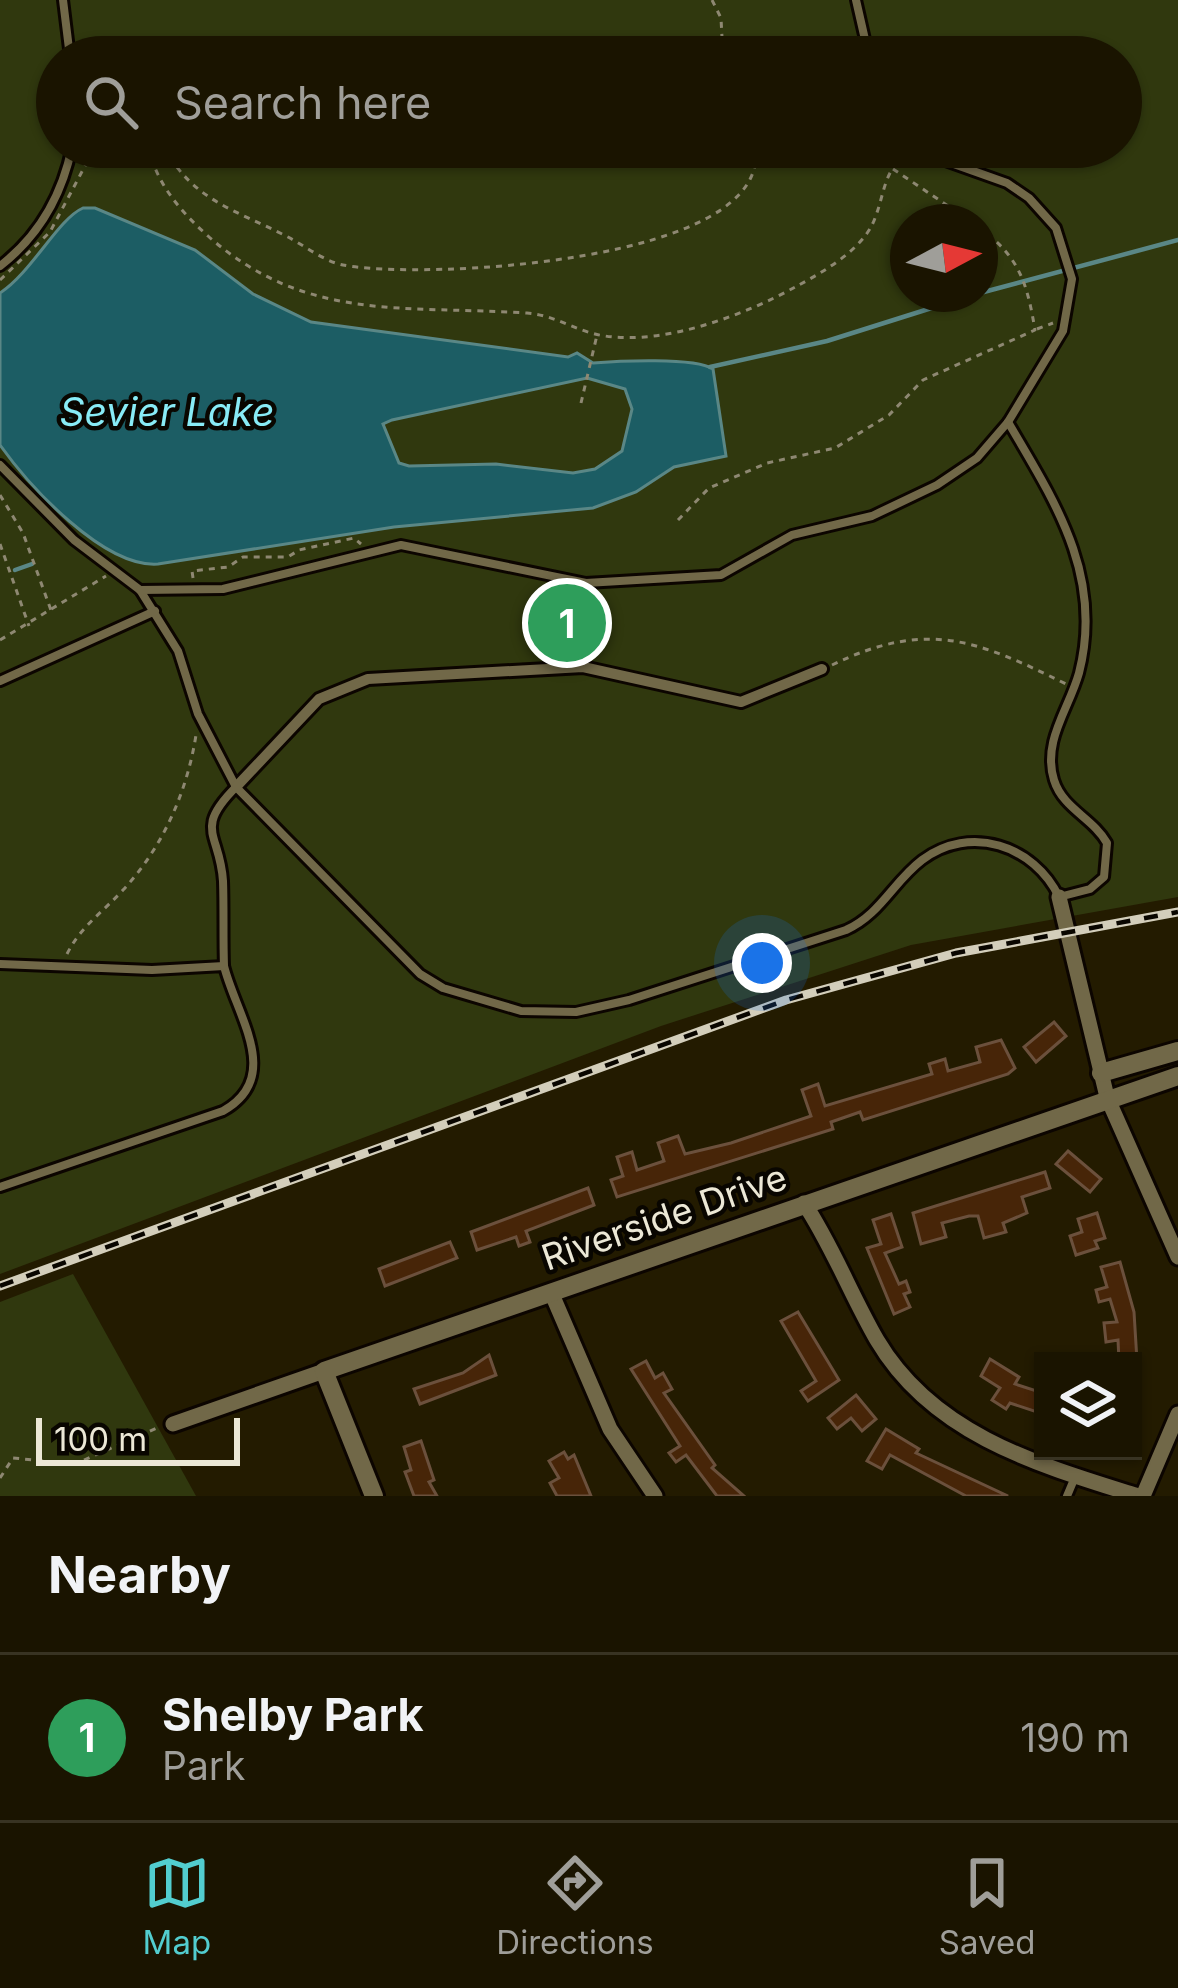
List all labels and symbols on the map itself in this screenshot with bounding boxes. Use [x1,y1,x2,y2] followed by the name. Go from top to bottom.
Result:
[890,204,998,312] north arrow
[59,388,275,435] water label: Sevier Lake
[528,578,606,668] pin: 1
[732,933,792,993] your location
[536,1154,792,1280] street label: Riverside Drive
[36,1412,240,1465] scale bar

